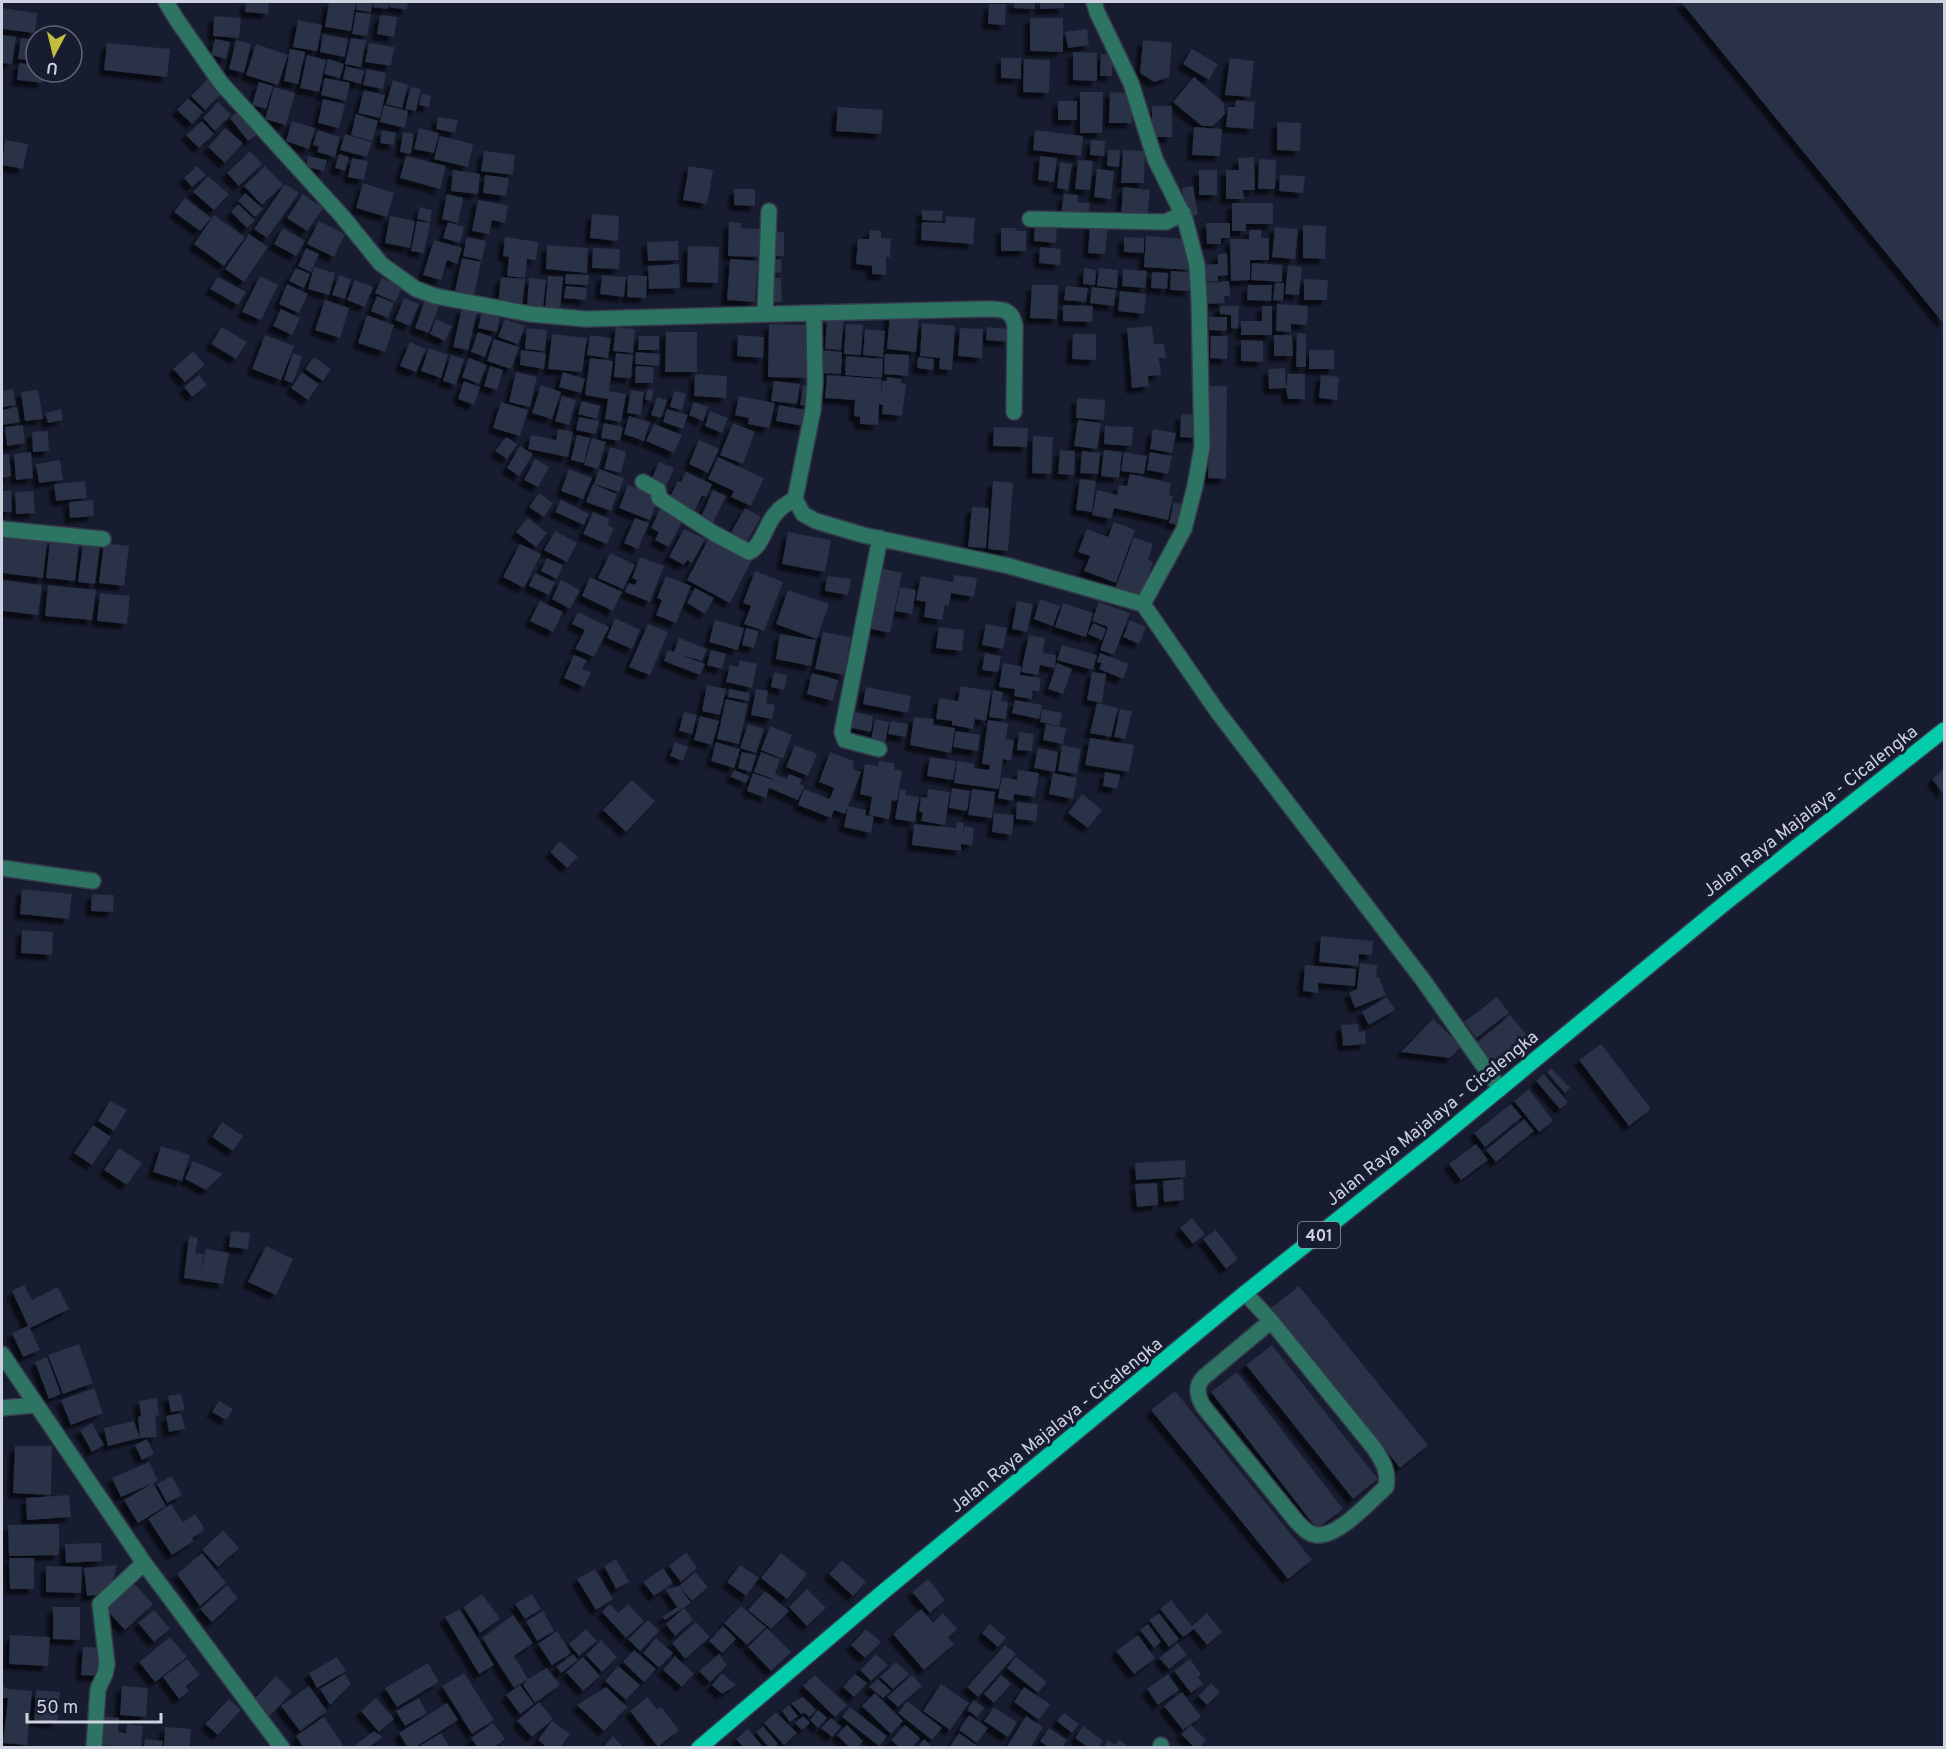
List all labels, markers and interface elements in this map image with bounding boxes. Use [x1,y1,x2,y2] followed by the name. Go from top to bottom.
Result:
[24,24,84,84] north arrow
[46,56,59,78] text: U
[1699,721,1923,903] street label: Jalan Raya Majalaya - Cicalengka
[1322,1026,1544,1212] street label: Jalan Raya Majalaya - Cicalengka
[1298,1222,1340,1248] road number: 401
[946,1333,1168,1519] street label: Jalan Raya Majalaya - Cicalengka
[27,1686,160,1724] scale bar
[36,1697,78,1720] text: 50 m

